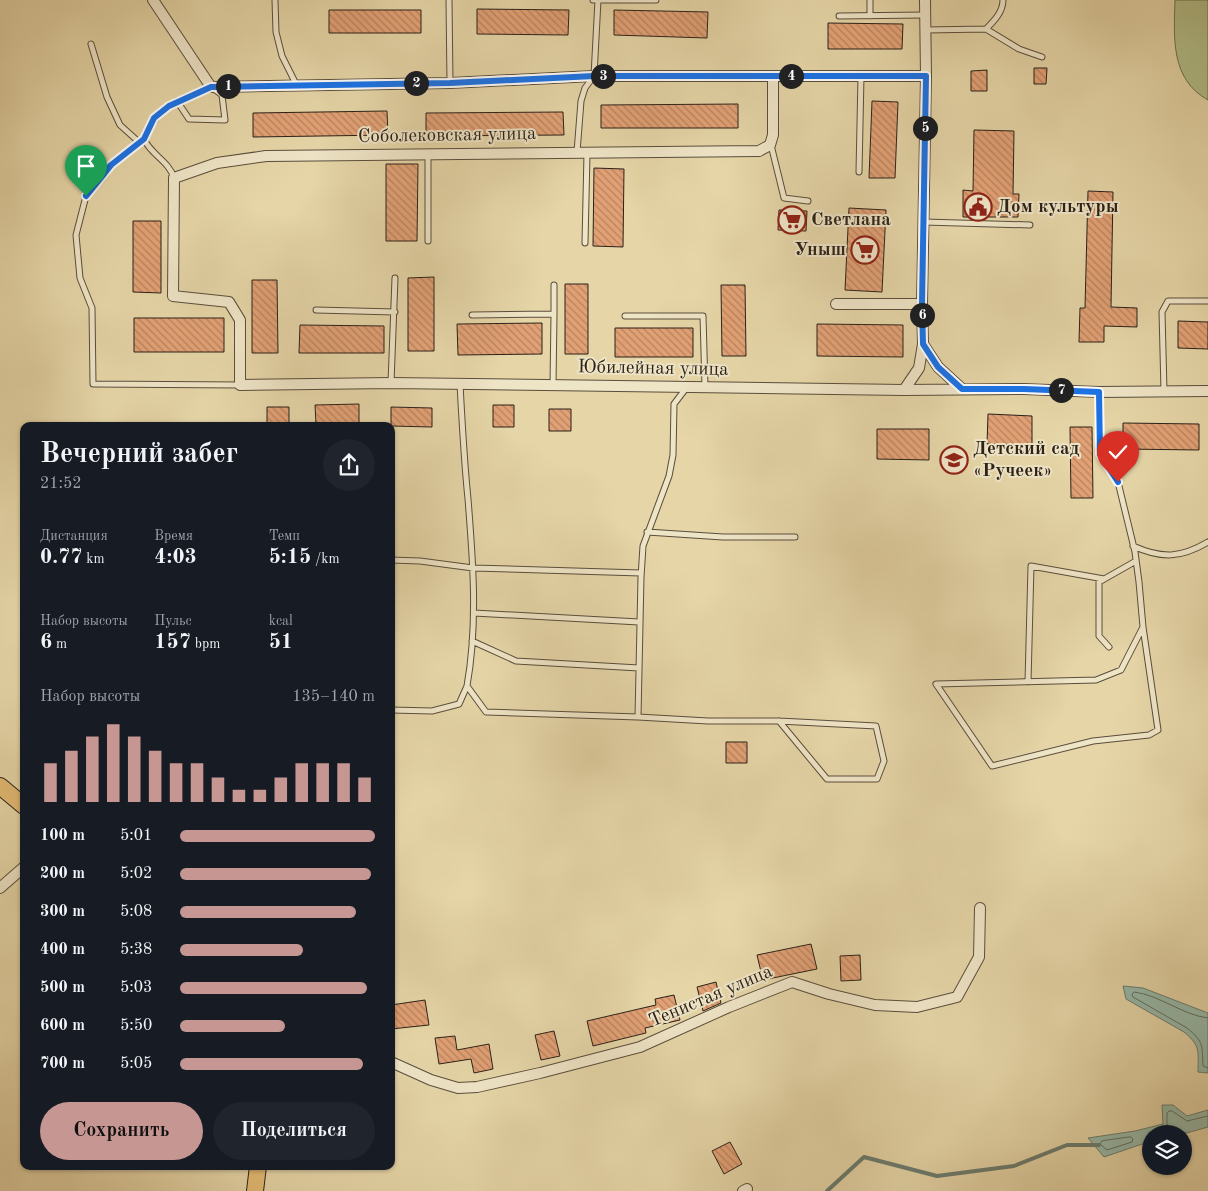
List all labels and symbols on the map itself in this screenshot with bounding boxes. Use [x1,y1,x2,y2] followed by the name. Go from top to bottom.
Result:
[590,64,616,88] pin: 3
[778,64,804,88] pin: 4
[404,70,428,96] pin: 2
[216,74,240,98] pin: 1
[912,116,938,140] pin: 5
[358,125,537,147] street label: Соболековская улица
[65,145,107,196] pin
[963,192,993,222] public building icon: Дом культуры
[997,198,1119,217] place label: Дом культуры
[777,205,807,235] supermarket icon: Светлана
[811,211,891,230] place label: Светлана
[850,235,880,265] supermarket icon: Уныш
[794,241,846,260] place label: Уныш
[910,302,934,328] pin: 6
[577,358,729,380] street label: Юбилейная улица
[1048,378,1074,402] pin: 7
[1097,431,1139,482] pin
[973,440,1080,481] place label: Детский сад «Ручеек»
[939,445,969,475] school or university icon: Детский сад «Ручеек»
[646,962,776,1032] street label: Тенистая улица

